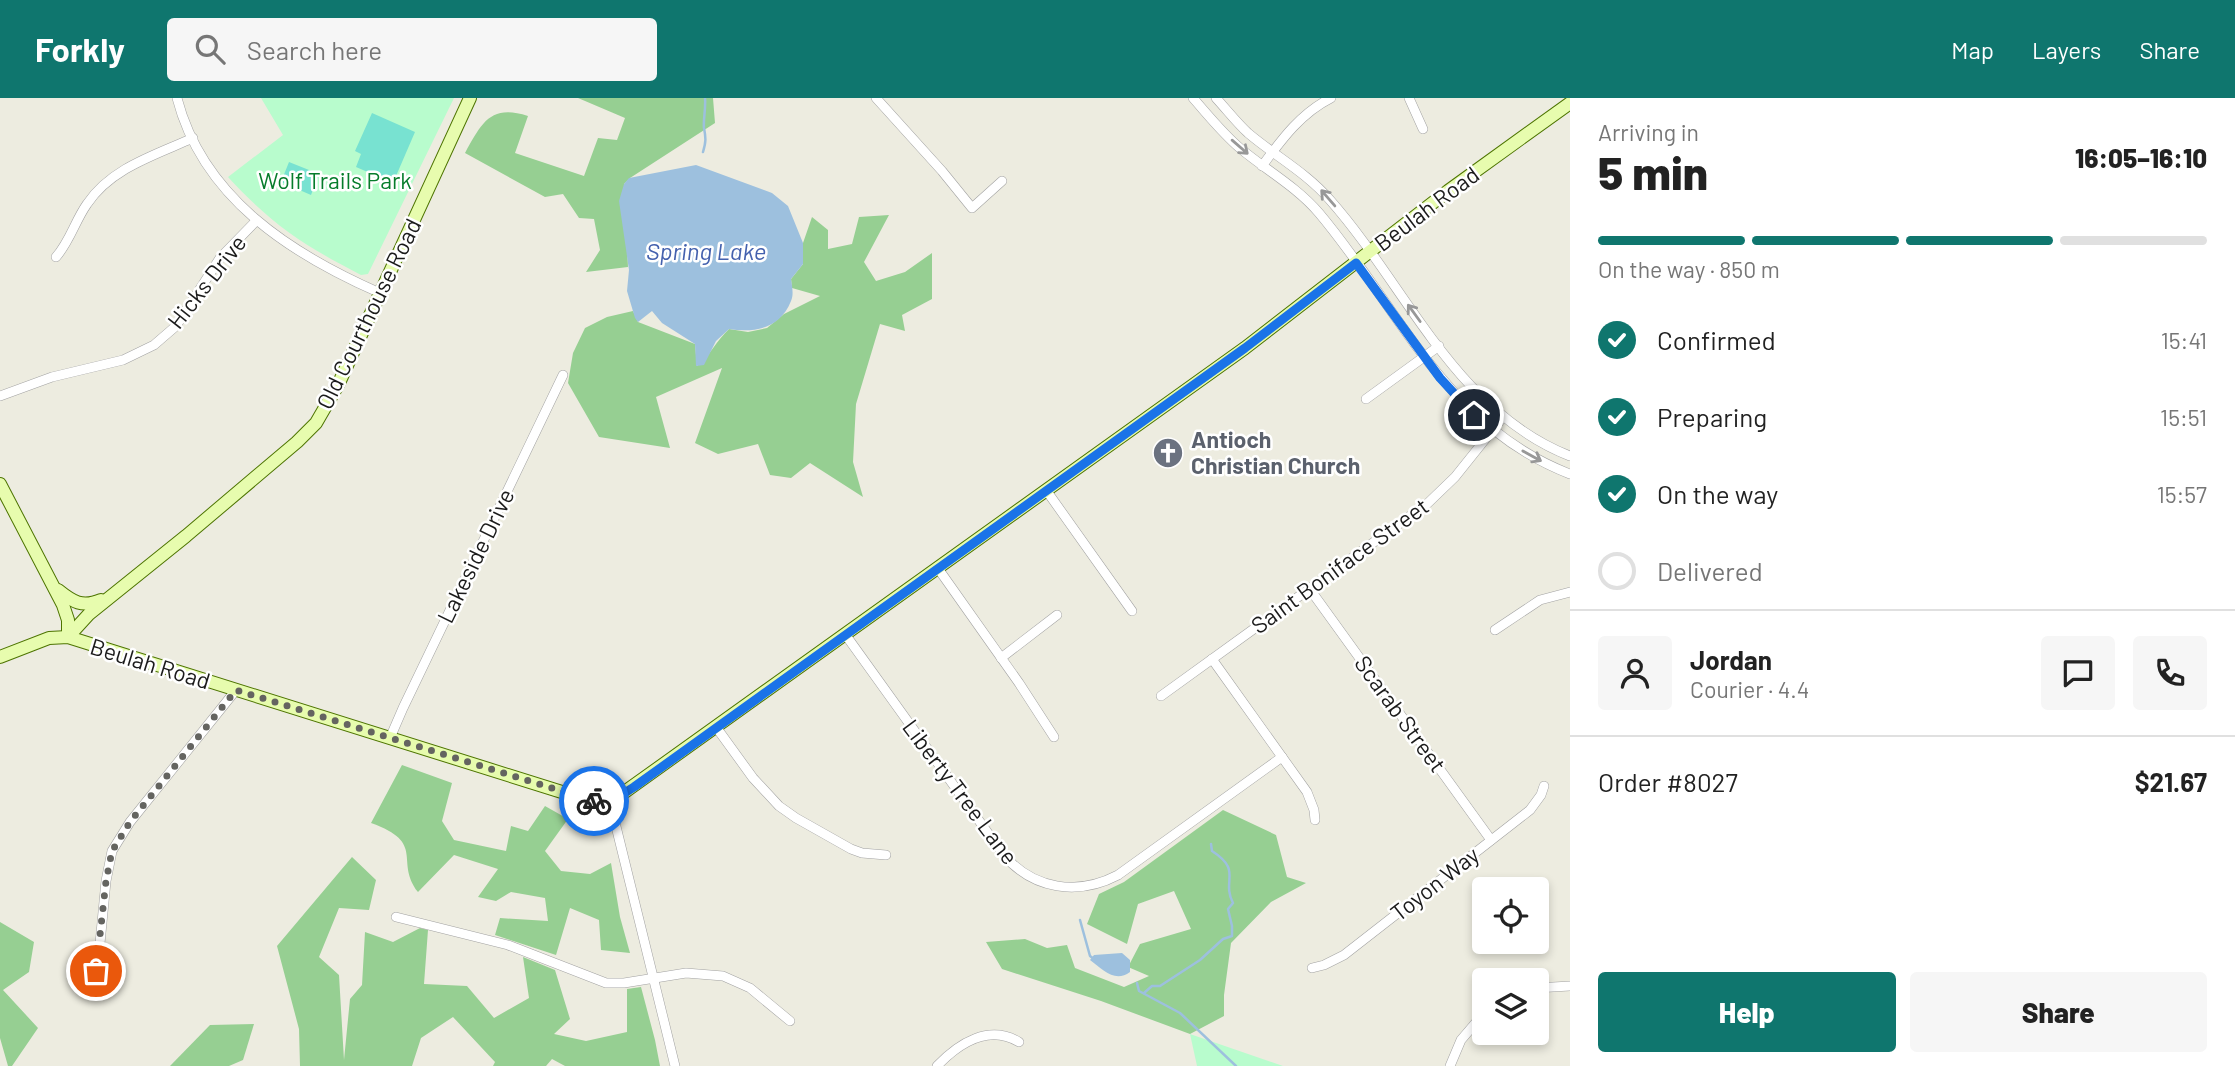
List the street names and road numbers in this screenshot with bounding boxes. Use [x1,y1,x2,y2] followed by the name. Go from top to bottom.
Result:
[1368,160,1484,257] street label: Beulah Road
[310,214,426,413] street label: Old Courthouse Road
[161,229,251,334] street label: Hicks Drive
[431,484,520,627] street label: Lakeside Drive
[1245,491,1434,639] street label: Saint Boniface Street
[87,632,214,695] street label: Beulah Road
[1349,650,1452,777] street label: Scarab Street
[897,713,1024,869] street label: Liberty Tree Lane
[1385,840,1485,926] street label: Toyon Way

